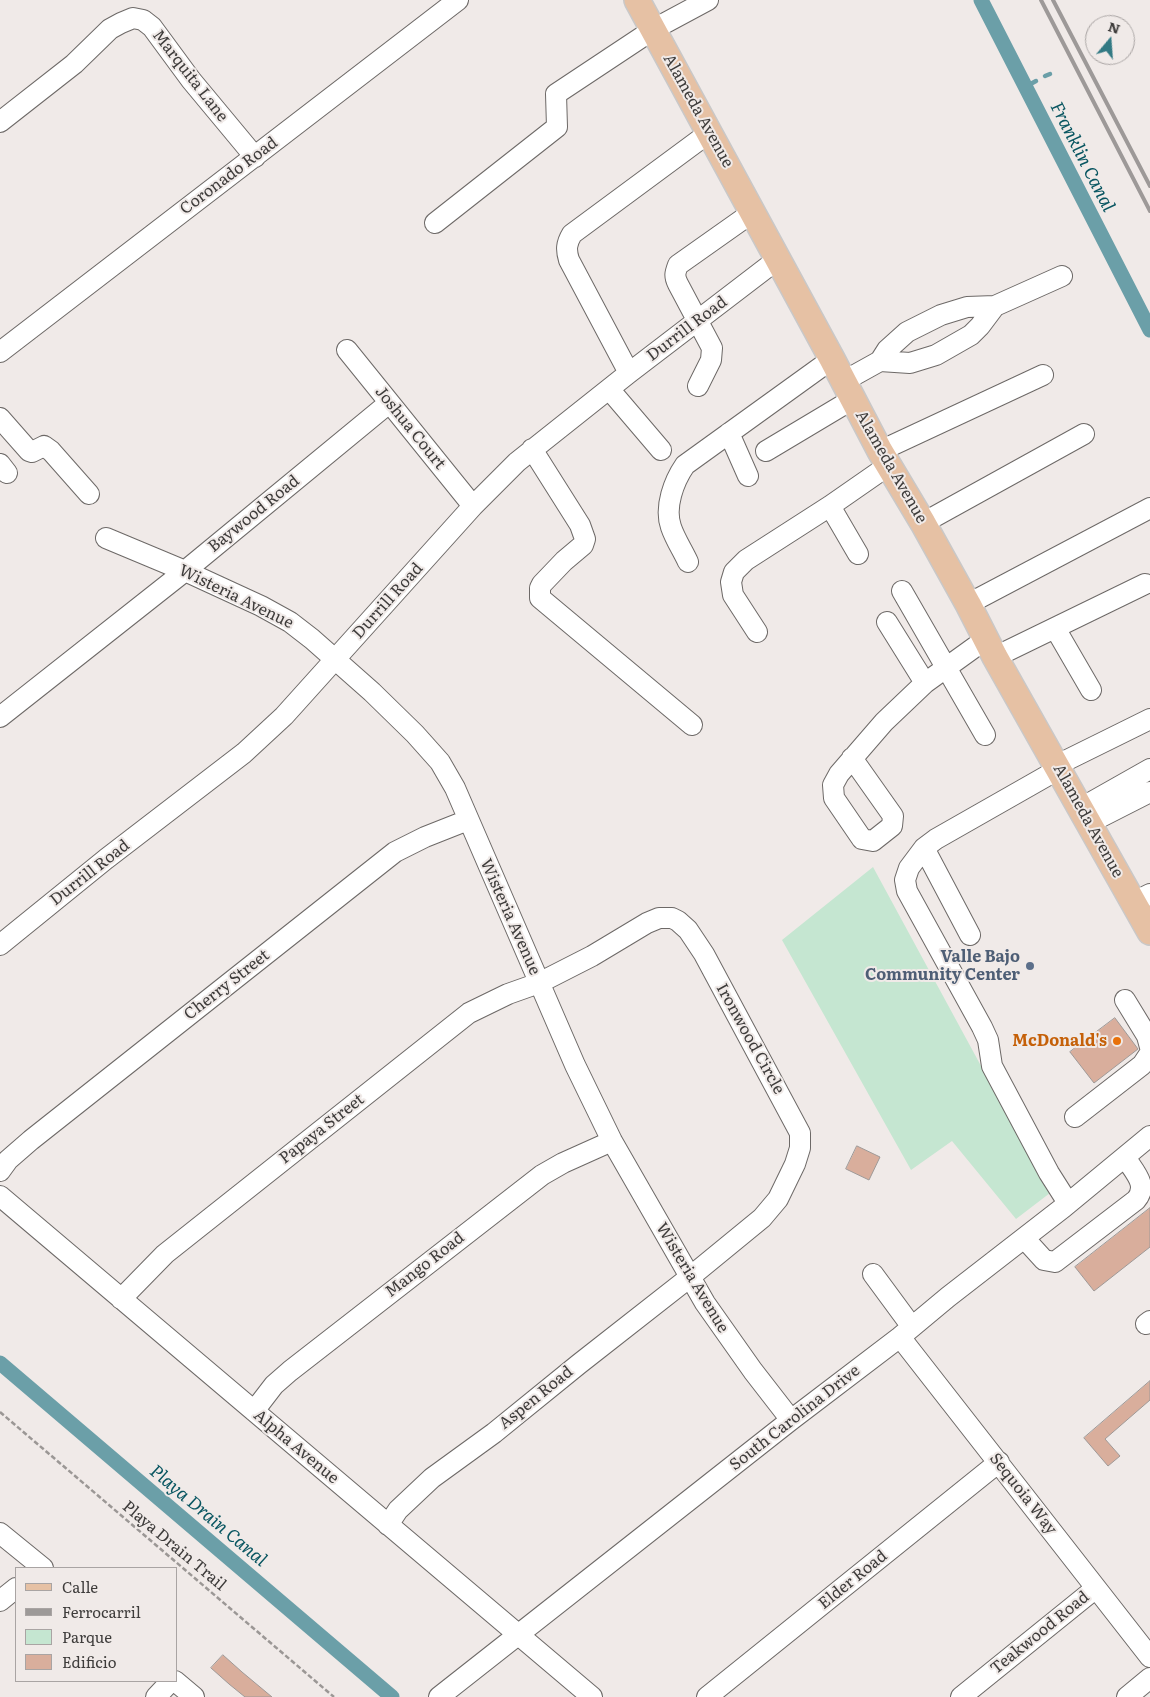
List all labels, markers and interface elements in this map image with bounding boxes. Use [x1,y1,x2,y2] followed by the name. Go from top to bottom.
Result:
[1085,15,1135,65] north arrow
[1106,15,1123,38] text: N
[148,26,232,126] street label: Marquita Lane
[659,51,737,171] street label: Alameda Avenue
[1045,99,1119,215] water label: Franklin Canal
[176,133,282,219] street label: Coronado Road
[643,293,731,365] street label: Durrill Road
[371,383,449,473] street label: Joshua Court
[851,407,931,527] street label: Alameda Avenue
[205,471,303,557] street label: Baywood Road
[349,559,427,643] street label: Durrill Road
[176,561,296,633] street label: Wisteria Avenue
[1049,761,1127,881] street label: Alameda Avenue
[46,836,134,910] street label: Durrill Road
[476,856,544,978] street label: Wisteria Avenue
[181,946,273,1024] street label: Cherry Street
[865,947,1020,985] place label: Valle Bajo Community Center
[1024,960,1036,972] marker: Valle Bajo Community Center
[712,980,788,1098] street label: Ironwood Circle
[1012,1031,1107,1051] place label: McDonald's
[1111,1035,1123,1047] marker: McDonald's
[276,1090,368,1168] street label: Papaya Street
[652,1219,732,1337] street label: Wisteria Avenue
[382,1228,468,1302] street label: Mango Road
[726,1361,864,1475] street label: South Carolina Drive
[495,1362,577,1434] street label: Aspen Road
[250,1406,342,1488] street label: Alpha Avenue
[985,1449,1061,1539] street label: Sequoia Way
[145,1461,271,1571] water label: Playa Drain Canal
[118,1497,230,1595] street label: Playa Drain Trail
[815,1547,891,1613] street label: Elder Road
[15,1567,178,1682] legend
[62,1575,98,1598] text: Calle
[987,1587,1093,1679] street label: Teakwood Road
[62,1600,141,1623] text: Ferrocarril
[62,1625,112,1648] text: Parque
[62,1650,117,1673] text: Edificio

